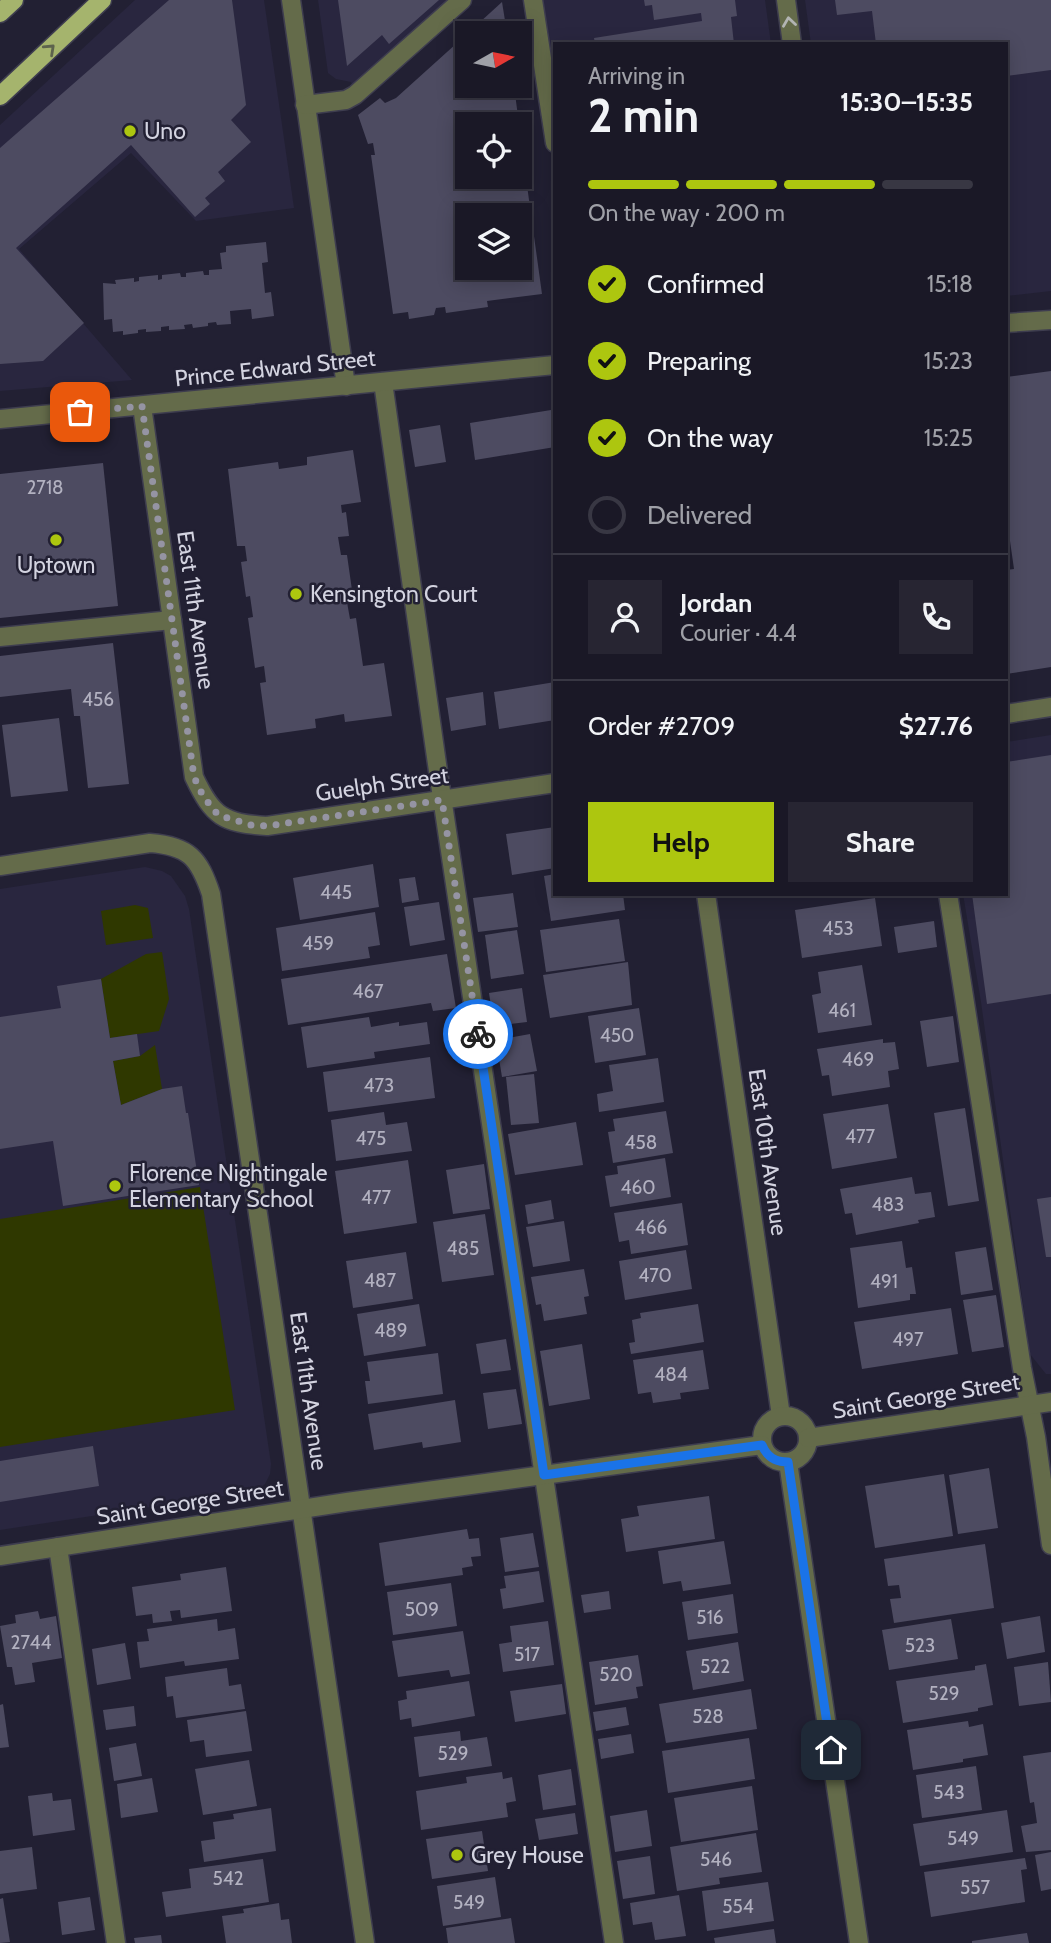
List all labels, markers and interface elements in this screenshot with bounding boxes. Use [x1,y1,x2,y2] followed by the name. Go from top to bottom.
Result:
[781,16,796,28] one-way arrow
[455,21,532,98] north arrow
[455,21,532,280] map controls
[42,44,55,57] one-way arrow
[588,62,685,90] text: Arriving in
[840,86,973,118] text: 15:30–15:35
[588,88,699,144] text: 2 min
[455,112,532,189] button: locate
[144,117,186,145] place label: Uno
[122,123,138,139] marker: Uno
[588,199,785,227] text: On the way · 200 m
[455,203,532,280] button: layers
[588,265,626,303] icon: check
[647,268,764,300] text: Confirmed
[927,270,973,298] text: 15:18
[588,342,626,380] icon: check
[173,343,377,392] street label: Prince Edward Street
[647,345,751,377] text: Preparing
[924,347,973,375] text: 15:23
[50,382,110,442] pin
[61,393,99,431] icon: bag
[588,419,626,457] icon: check
[647,422,773,454] text: On the way
[924,424,973,452] text: 15:25
[26,476,64,499] house number: 2718
[647,499,752,531] text: Delivered
[171,529,221,691] street label: East 11th Avenue
[48,532,64,548] marker: Uptown
[17,551,95,579] place label: Uptown
[310,580,478,608] place label: Kensington Court
[588,580,662,654] button: person
[899,580,973,654] button: phone
[288,586,304,602] marker: Kensington Court
[680,587,752,619] text: Jordan
[680,619,797,647] text: Courier · 4.4
[82,688,114,711] house number: 456
[588,710,735,742] text: Order #2709
[899,710,973,742] text: $27.76
[314,761,451,807] street label: Guelph Street
[588,802,774,882] button: Help
[788,802,973,882] button: Share
[320,881,352,904] house number: 445
[822,917,854,940] house number: 453
[302,932,334,955] house number: 459
[352,980,384,1003] house number: 467
[443,999,513,1069] courier
[828,999,856,1022] house number: 461
[459,1015,497,1053] icon: bike
[600,1024,634,1047] house number: 450
[842,1048,874,1071] house number: 469
[742,1067,794,1237] street label: East 10th Avenue
[364,1074,394,1097] house number: 473
[845,1125,875,1148] house number: 477
[356,1127,386,1150] house number: 475
[625,1131,657,1154] house number: 458
[129,1159,328,1213] place label: Florence Nightingale Elementary School
[620,1176,656,1199] house number: 460
[107,1178,123,1194] marker: Florence Nightingale Elementary School
[361,1186,391,1209] house number: 477
[872,1193,904,1216] house number: 483
[635,1216,667,1239] house number: 466
[447,1237,479,1260] house number: 485
[638,1264,672,1287] house number: 470
[364,1269,396,1292] house number: 487
[870,1270,898,1293] house number: 491
[284,1310,334,1472] street label: East 11th Avenue
[374,1319,408,1342] house number: 489
[892,1328,924,1351] house number: 497
[654,1363,688,1386] house number: 484
[830,1367,1022,1425] street label: Saint George Street
[94,1473,286,1531] street label: Saint George Street
[405,1598,439,1621] house number: 509
[696,1606,724,1629] house number: 516
[11,1631,51,1654] house number: 2744
[905,1634,935,1657] house number: 523
[514,1643,540,1666] house number: 517
[700,1655,730,1678] house number: 522
[599,1663,633,1686] house number: 520
[928,1682,960,1705] house number: 529
[692,1705,724,1728] house number: 528
[801,1720,861,1780] pin
[812,1731,850,1769] icon: home
[437,1742,469,1765] house number: 529
[933,1781,965,1804] house number: 543
[947,1827,979,1850] house number: 549
[471,1841,584,1869] place label: Grey House
[449,1847,465,1863] marker: Grey House
[700,1848,732,1871] house number: 546
[212,1867,244,1890] house number: 542
[960,1876,990,1899] house number: 557
[453,1891,485,1914] house number: 549
[722,1895,754,1918] house number: 554

